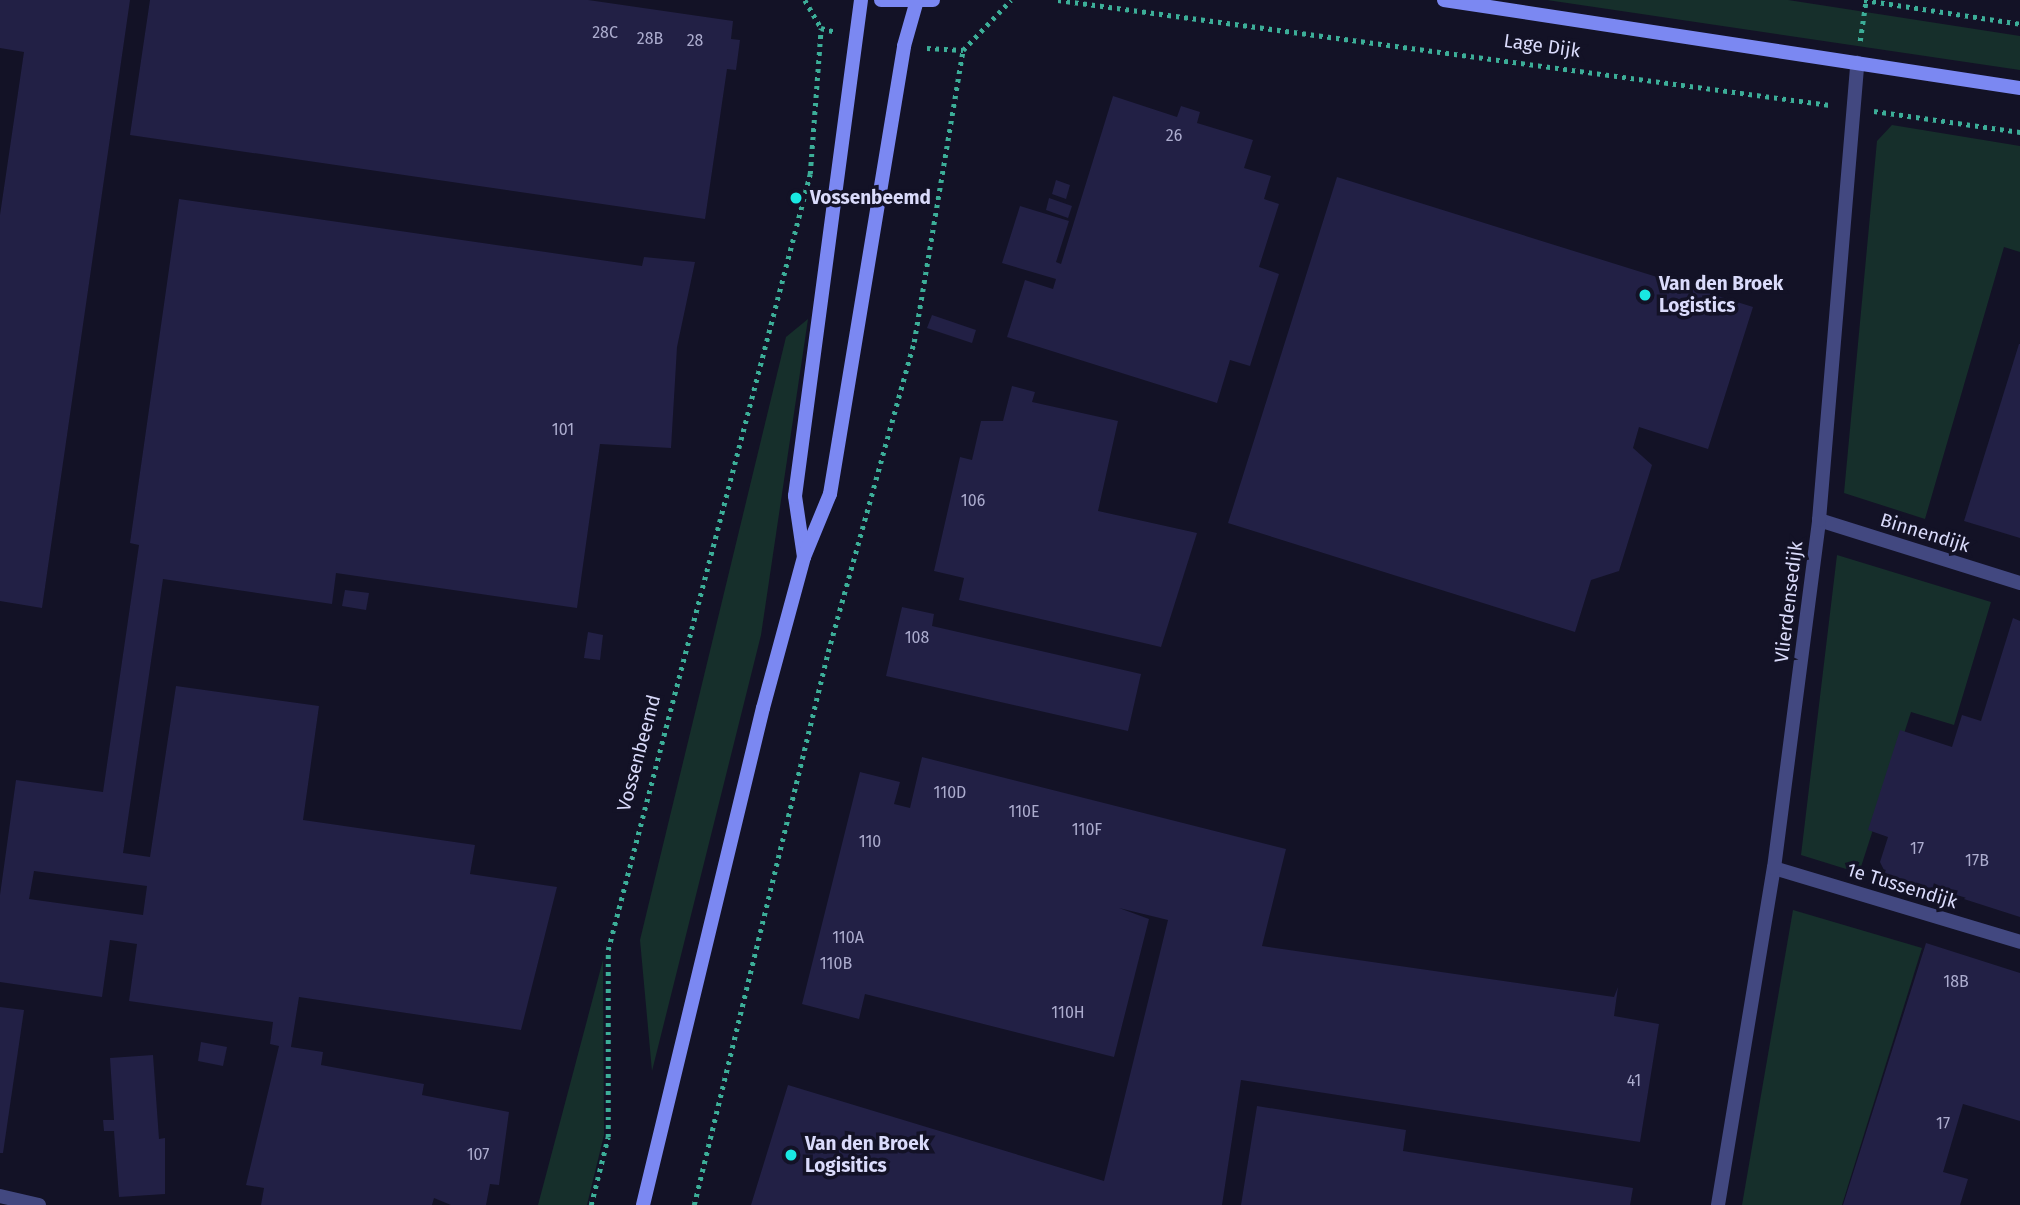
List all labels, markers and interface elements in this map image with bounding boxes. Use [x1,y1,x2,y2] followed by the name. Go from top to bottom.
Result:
[592,23,618,43] house number: 28C
[637,29,663,49] house number: 28B
[1502,29,1582,63] street label: Lage Dijk
[687,31,703,51] house number: 28
[1166,126,1182,146] house number: 26
[810,187,931,209] place label: Vossenbeemd
[788,190,804,206] marker: Vossenbeemd
[1659,273,1783,317] place label: Van den Broek Logistics
[1637,287,1653,303] marker: Van den Broek Logistics
[552,420,574,440] house number: 101
[961,491,985,511] house number: 106
[1877,509,1973,557] street label: Binnendijk
[1770,540,1808,664] street label: Vlierdensedijk
[905,628,929,648] house number: 108
[612,692,666,814] street label: Vossenbeemd
[934,783,966,803] house number: 110D
[1008,802,1040,822] house number: 110E
[1072,820,1102,840] house number: 110F
[859,832,881,852] house number: 110
[1910,839,1924,859] house number: 17
[1965,851,1989,871] house number: 17B
[1844,858,1960,914] street label: 1e Tussendijk
[832,928,864,948] house number: 110A
[820,954,852,974] house number: 110B
[1943,972,1969,992] house number: 18B
[1051,1003,1085,1023] house number: 110H
[1627,1071,1641,1091] house number: 41
[1936,1114,1950,1134] house number: 17
[805,1133,929,1177] place label: Van den Broek Logisitics
[467,1145,489,1165] house number: 107
[783,1147,799,1163] marker: Van den Broek Logisitics

